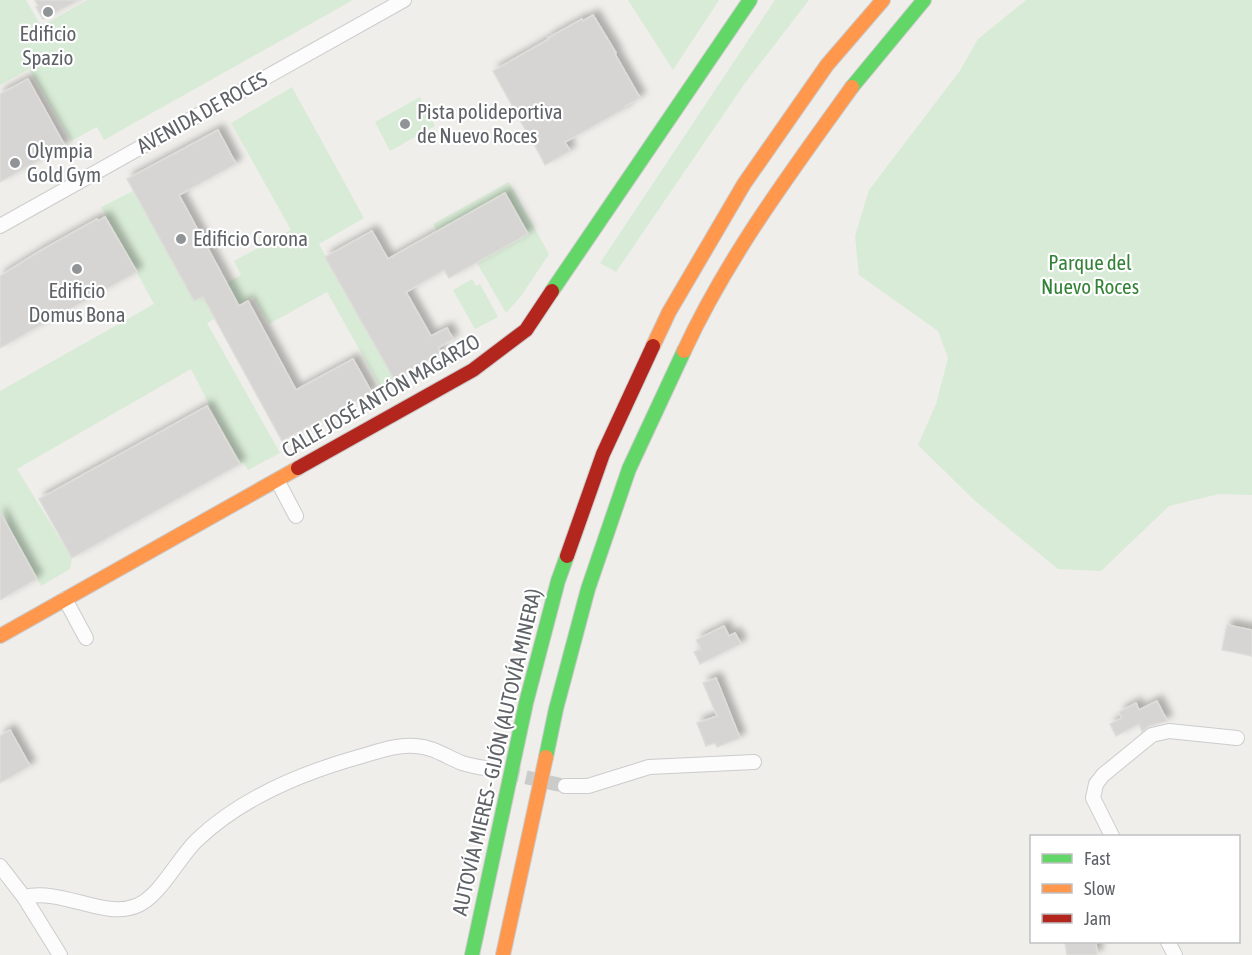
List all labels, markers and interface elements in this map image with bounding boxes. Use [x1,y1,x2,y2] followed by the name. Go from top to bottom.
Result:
[41,5,55,19] marker: Edificio Spazio
[20,21,76,69] place label: Edificio Spazio
[132,66,271,158] street label: AVENIDA DE ROCES
[417,99,562,147] place label: Pista polideportiva de Nuevo Roces
[398,117,412,131] marker: Pista polideportiva de Nuevo Roces
[27,138,101,186] place label: Olympia Gold Gym
[8,156,22,170] marker: Olympia Gold Gym
[193,226,308,250] place label: Edificio Corona
[174,232,188,246] marker: Edificio Corona
[1041,250,1139,298] park label: Parque del Nuevo Roces
[70,262,84,276] marker: Edificio Domus Bona
[29,278,125,326] place label: Edificio Domus Bona
[277,329,484,462] street label: CALLE JOSÉ ANTÓN MAGARZO
[447,586,545,918] street label: AUTOVÍA MIERES - GIJÓN (AUTOVÍA MINERA)
[1030,835,1240,943] legend
[1084,848,1111,869] text: Fast
[1084,878,1115,899] text: Slow
[1084,908,1111,929] text: Jam

